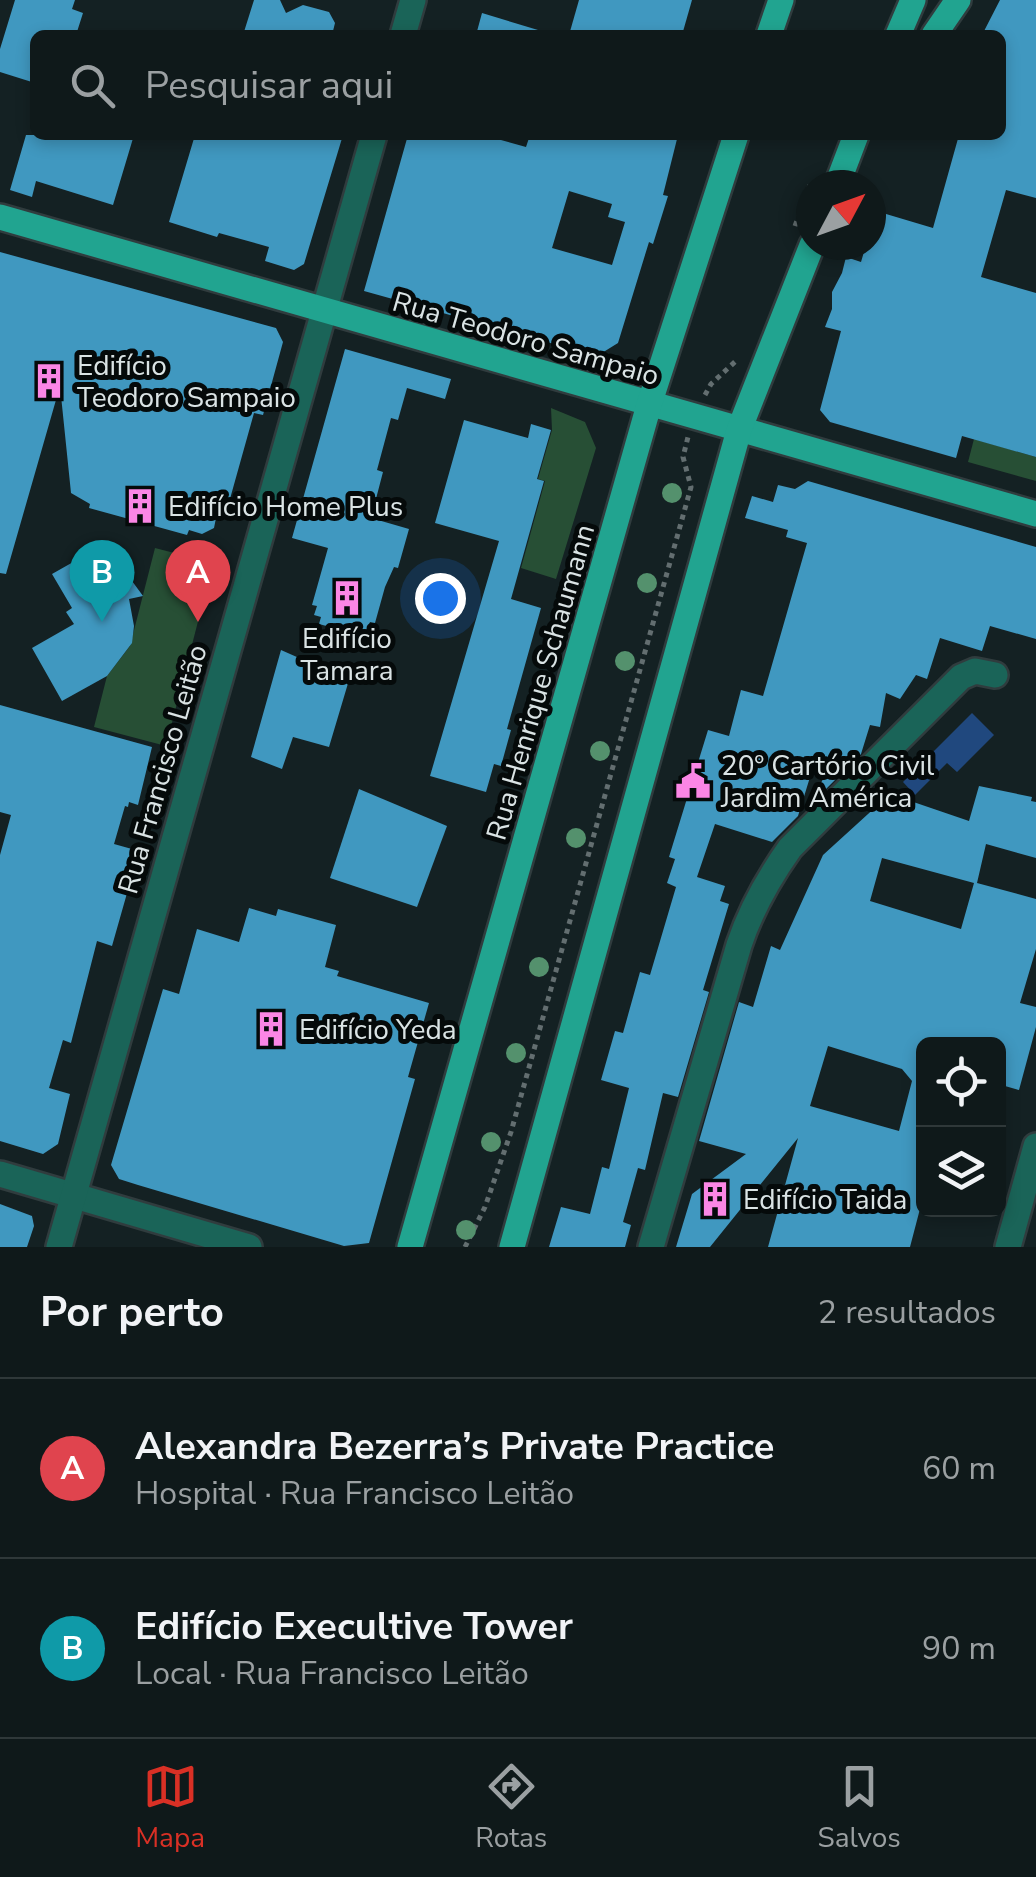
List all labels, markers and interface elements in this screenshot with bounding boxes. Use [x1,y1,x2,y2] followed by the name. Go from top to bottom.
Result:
[30,30,1006,140] search box
[65,58,120,113] icon: search
[145,60,393,111] text: Pesquisar aqui
[796,170,886,260] north arrow
[388,283,663,395] street label: Rua Teodoro Sampaio
[77,347,296,417] place label: Edifício Teodoro Sampaio
[30,362,68,400] building icon: Edifício Teodoro Sampaio
[121,487,159,525] building icon: Edifício Home Plus
[168,488,403,526] place label: Edifício Home Plus
[478,520,604,844] street label: Rua Henrique Schaumann
[70,540,134,622] pin: B
[166,540,230,622] pin: A
[415,573,466,624] your location
[328,579,366,617] building icon: Edifício Tamara
[300,620,394,690] place label: Edifício Tamara
[109,640,217,898] street label: Rua Francisco Leitão
[720,747,935,817] place label: 20º Cartório Civil Jardim América
[674,762,712,800] public building icon: 20º Cartório Civil Jardim América
[252,1010,290,1048] building icon: Edifício Yeda
[299,1011,457,1049] place label: Edifício Yeda
[916,1037,1006,1217] map controls
[916,1037,1006,1127] button: locate
[916,1127,1006,1217] button: layers
[696,1180,734,1218] building icon: Edifício Taida
[743,1181,907,1219] place label: Edifício Taida
[40,1284,224,1341] text: Por perto
[818,1291,996,1334] text: 2 resultados
[135,1421,774,1472] text: Alexandra Bezerra’s Private Practice
[61,1447,84,1490] text: A
[922,1447,996,1490] text: 60 m
[135,1472,574,1515] text: Hospital · Rua Francisco Leitão
[135,1601,573,1652] text: Edifício Execultive Tower
[61,1627,84,1670] text: B
[922,1627,996,1670] text: 90 m
[135,1652,529,1695] text: Local · Rua Francisco Leitão
[135,1759,205,1857] tab: Mapa
[475,1759,547,1857] tab: Rotas
[818,1759,901,1857] tab: Salvos

